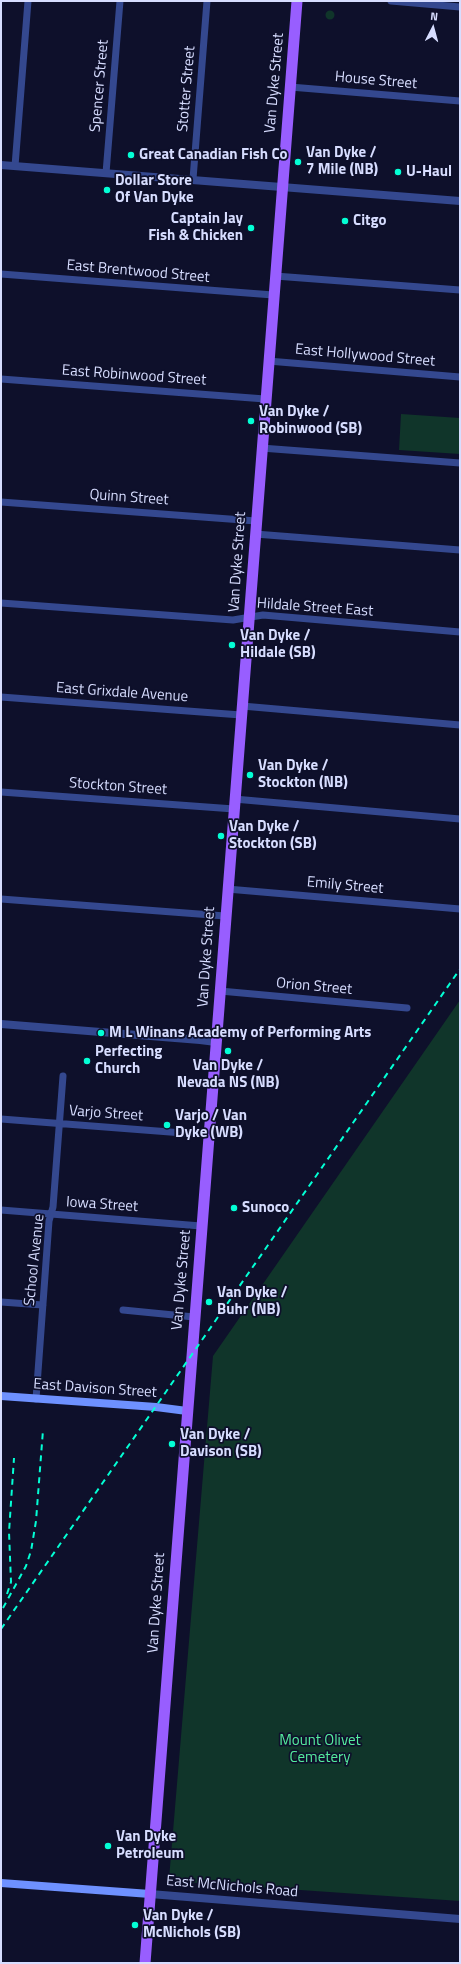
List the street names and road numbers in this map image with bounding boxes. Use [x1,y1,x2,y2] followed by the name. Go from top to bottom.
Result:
[262,32,288,134] street label: Van Dyke Street
[87,39,113,133] street label: Spencer Street
[174,45,200,133] street label: Stotter Street
[334,68,418,94] street label: House Street
[66,257,210,287] street label: East Brentwood Street
[294,341,436,371] street label: East Hollywood Street
[61,362,207,390] street label: East Robinwood Street
[89,486,169,510] street label: Quinn Street
[226,511,250,613] street label: Van Dyke Street
[256,595,374,621] street label: Hildale Street East
[55,679,189,707] street label: East Grixdale Avenue
[68,775,168,799] street label: Stockton Street
[306,874,384,898] street label: Emily Street
[195,906,219,1008] street label: Van Dyke Street
[275,975,353,999] street label: Orion Street
[68,1102,144,1126] street label: Varjo Street
[65,1194,139,1216] street label: Iowa Street
[21,1213,49,1307] street label: School Avenue
[169,1229,195,1331] street label: Van Dyke Street
[33,1376,157,1402] street label: East Davison Street
[145,1552,169,1654] street label: Van Dyke Street
[165,1872,299,1902] street label: East McNichols Road

